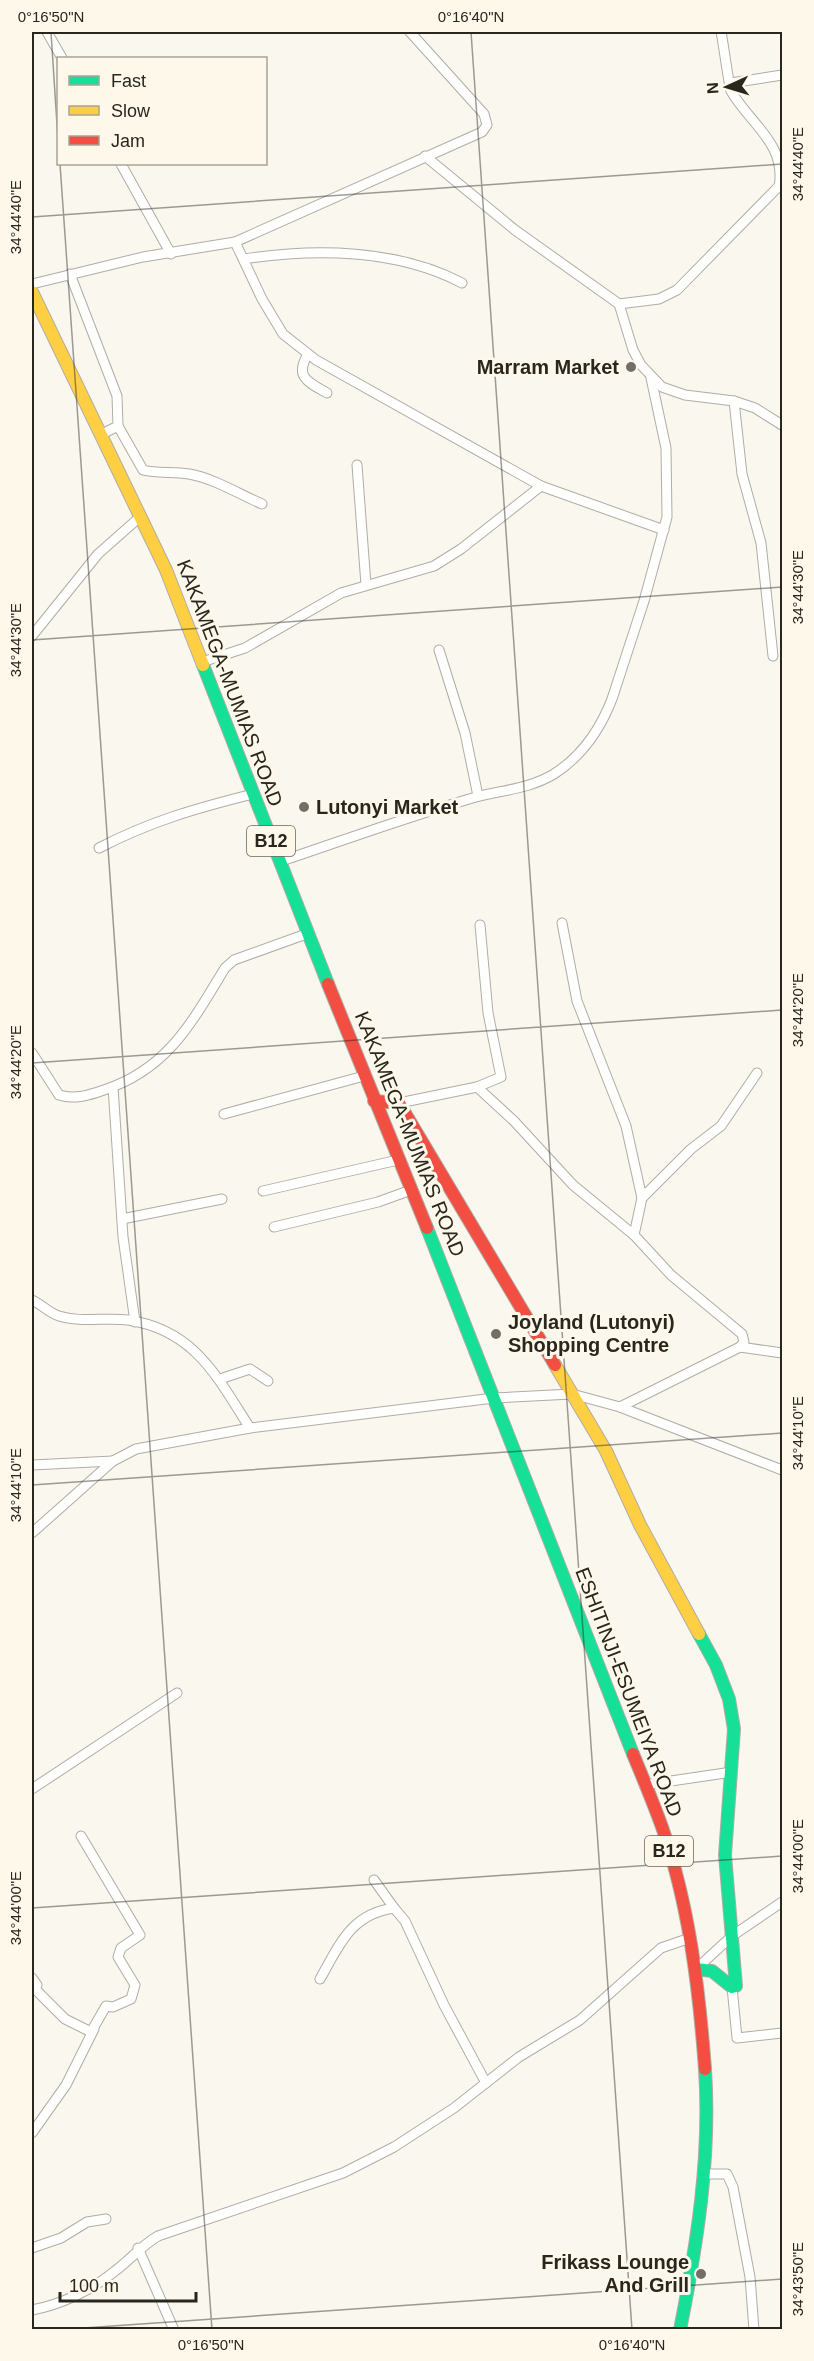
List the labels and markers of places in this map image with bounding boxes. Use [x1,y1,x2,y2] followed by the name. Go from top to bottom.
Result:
[477,356,619,378] place label: Marram Market
[624,360,638,374] marker: Marram Market
[316,796,459,818] place label: Lutonyi Market
[297,800,311,814] marker: Lutonyi Market
[508,1311,675,1356] place label: Joyland (Lutonyi) Shopping Centre
[489,1327,503,1341] marker: Joyland (Lutonyi) Shopping Centre
[541,2251,689,2296] place label: Frikass Lounge And Grill
[694,2267,708,2281] marker: Frikass Lounge And Grill

